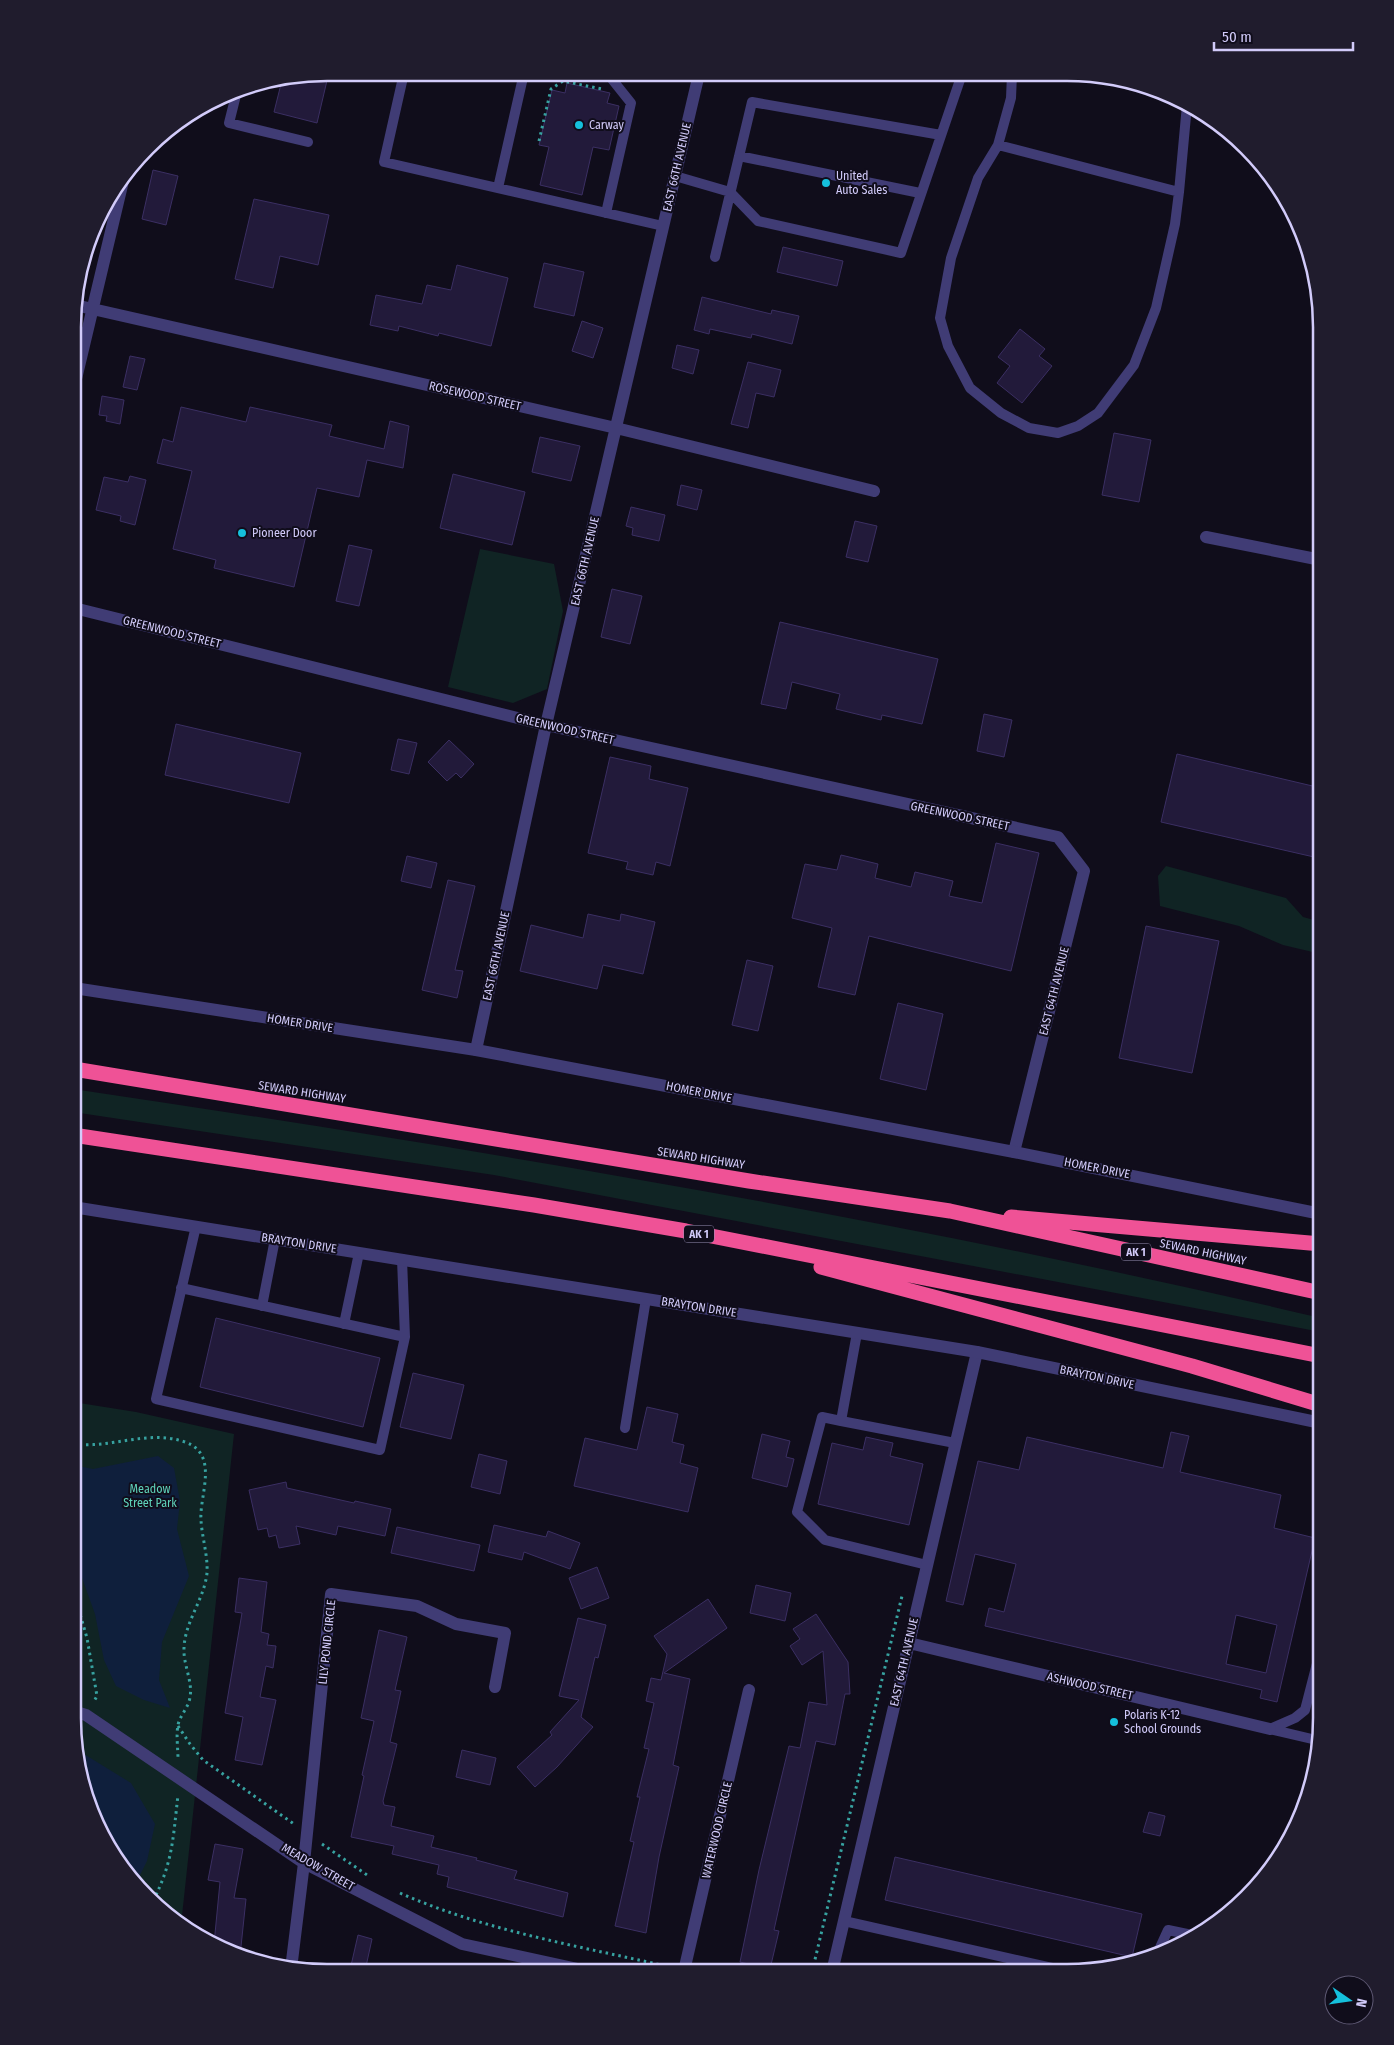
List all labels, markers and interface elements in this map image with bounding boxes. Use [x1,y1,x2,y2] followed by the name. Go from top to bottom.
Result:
[1214,20,1353,52] scale bar
[1222,28,1252,46] text: 50 m
[589,118,624,132] place label: Carway
[573,119,585,131] marker: Carway
[660,121,694,213] street label: EAST 66TH AVENUE
[836,169,887,197] place label: United Auto Sales
[820,177,832,189] marker: United Auto Sales
[428,379,523,413] street label: ROSEWOOD STREET
[568,515,602,607] street label: EAST 66TH AVENUE
[252,526,317,540] place label: Pioneer Door
[236,527,248,539] marker: Pioneer Door
[122,613,223,651] street label: GREENWOOD STREET
[515,711,616,747] street label: GREENWOOD STREET
[909,799,1011,833] street label: GREENWOOD STREET
[480,910,512,1002] street label: EAST 66TH AVENUE
[1036,945,1072,1037] street label: EAST 64TH AVENUE
[266,1011,334,1035] street label: HOMER DRIVE
[257,1078,347,1106] street label: SEWARD HIGHWAY
[665,1079,733,1105] street label: HOMER DRIVE
[656,1144,746,1172] street label: SEWARD HIGHWAY
[1063,1155,1131,1181] street label: HOMER DRIVE
[684,1226,714,1242] road number: AK 1
[260,1230,338,1256] street label: BRAYTON DRIVE
[1158,1236,1248,1268] street label: SEWARD HIGHWAY
[1121,1244,1151,1260] road number: AK 1
[660,1294,738,1320] street label: BRAYTON DRIVE
[1058,1362,1136,1392] street label: BRAYTON DRIVE
[123,1482,177,1510] park label: Meadow Street Park
[316,1599,338,1685] street label: LILY POND CIRCLE
[887,1616,921,1708] street label: EAST 64TH AVENUE
[1046,1669,1135,1703] street label: ASHWOOD STREET
[1124,1708,1201,1736] place label: Polaris K-12 School Grounds
[1108,1716,1120,1728] marker: Polaris K-12 School Grounds
[699,1780,735,1880] street label: WATERWOOD CIRCLE
[279,1841,357,1894] street label: MEADOW STREET
[1324,1975,1374,2025] north arrow
[1352,1997,1370,2009] text: N

